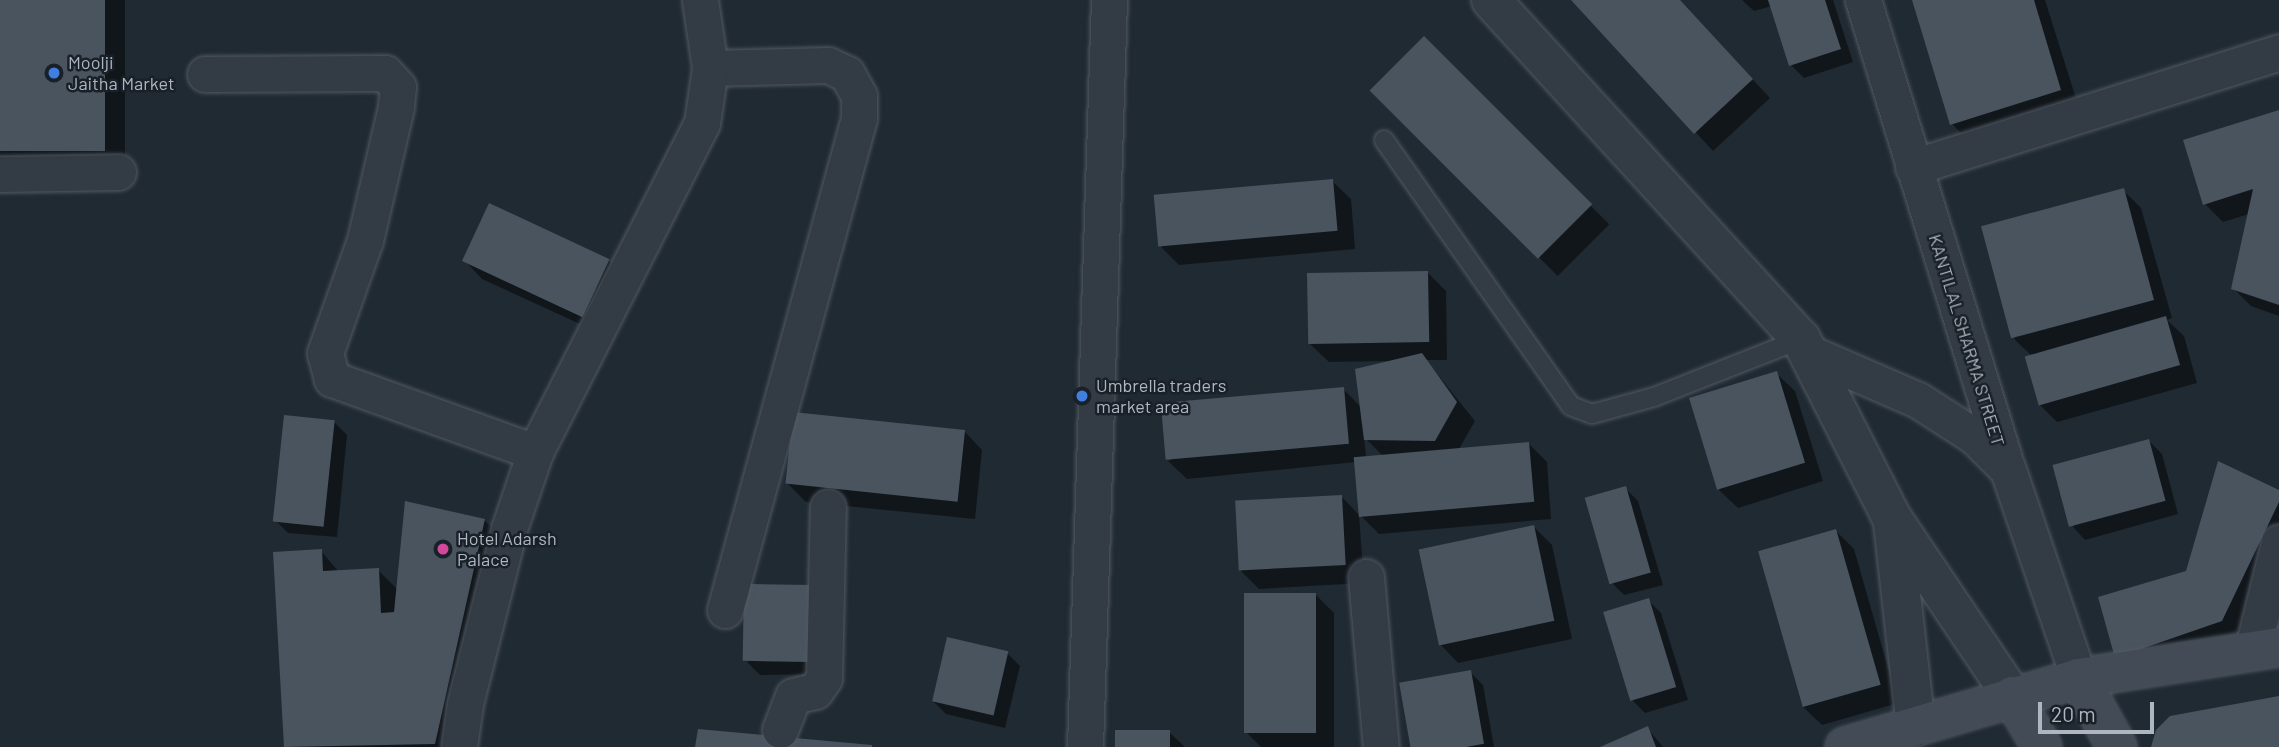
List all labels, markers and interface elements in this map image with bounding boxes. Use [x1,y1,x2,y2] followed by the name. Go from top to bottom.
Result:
[68,52,175,94] place label: Moolji Jaitha Market
[46,65,62,81] marker: Moolji Jaitha Market
[1924,231,2010,449] street label: KANTILAL SHARMA STREET
[1096,375,1226,418] place label: Umbrella traders market area
[1074,388,1090,404] marker: Umbrella traders market area
[457,528,557,570] place label: Hotel Adarsh Palace
[435,541,451,557] marker: Hotel Adarsh Palace
[2041,688,2156,732] scale bar
[2051,701,2096,726] text: 20 m

